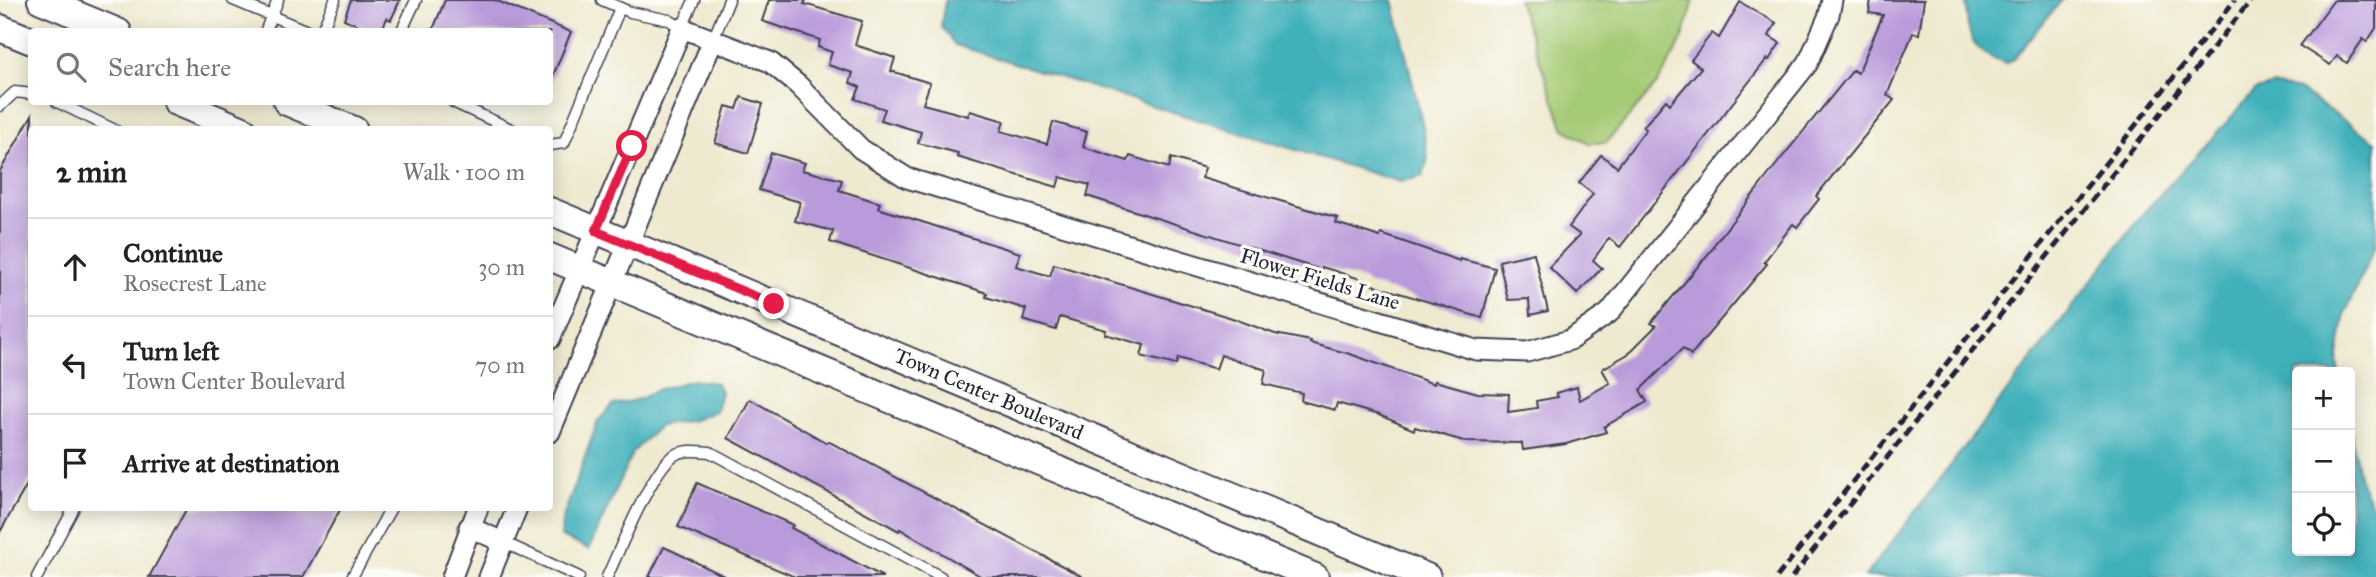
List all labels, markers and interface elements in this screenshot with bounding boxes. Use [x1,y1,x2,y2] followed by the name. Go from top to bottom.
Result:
[28,28,553,105] search box
[52,48,90,86] icon: search
[108,51,231,83] text: Search here
[616,130,647,161] route start
[56,154,127,190] text: 2 min
[403,158,525,186] text: Walk · 100 m
[123,237,223,269] text: Continue
[1237,242,1403,316] street label: Flower Fields Lane
[56,248,94,286] icon: ahead
[478,253,525,281] text: 30 m
[123,269,267,297] text: Rosecrest Lane
[758,288,789,319] route end
[123,335,219,367] text: Turn left
[890,342,1088,446] street label: Town Center Boulevard
[56,346,94,384] icon: left
[475,351,525,379] text: 70 m
[123,367,346,395] text: Town Center Boulevard
[2292,367,2355,556] map controls
[2292,367,2355,430] button: +
[2292,430,2355,493] button: −
[56,444,94,482] icon: arrive
[123,447,340,479] text: Arrive at destination
[2292,493,2355,556] button: locate

